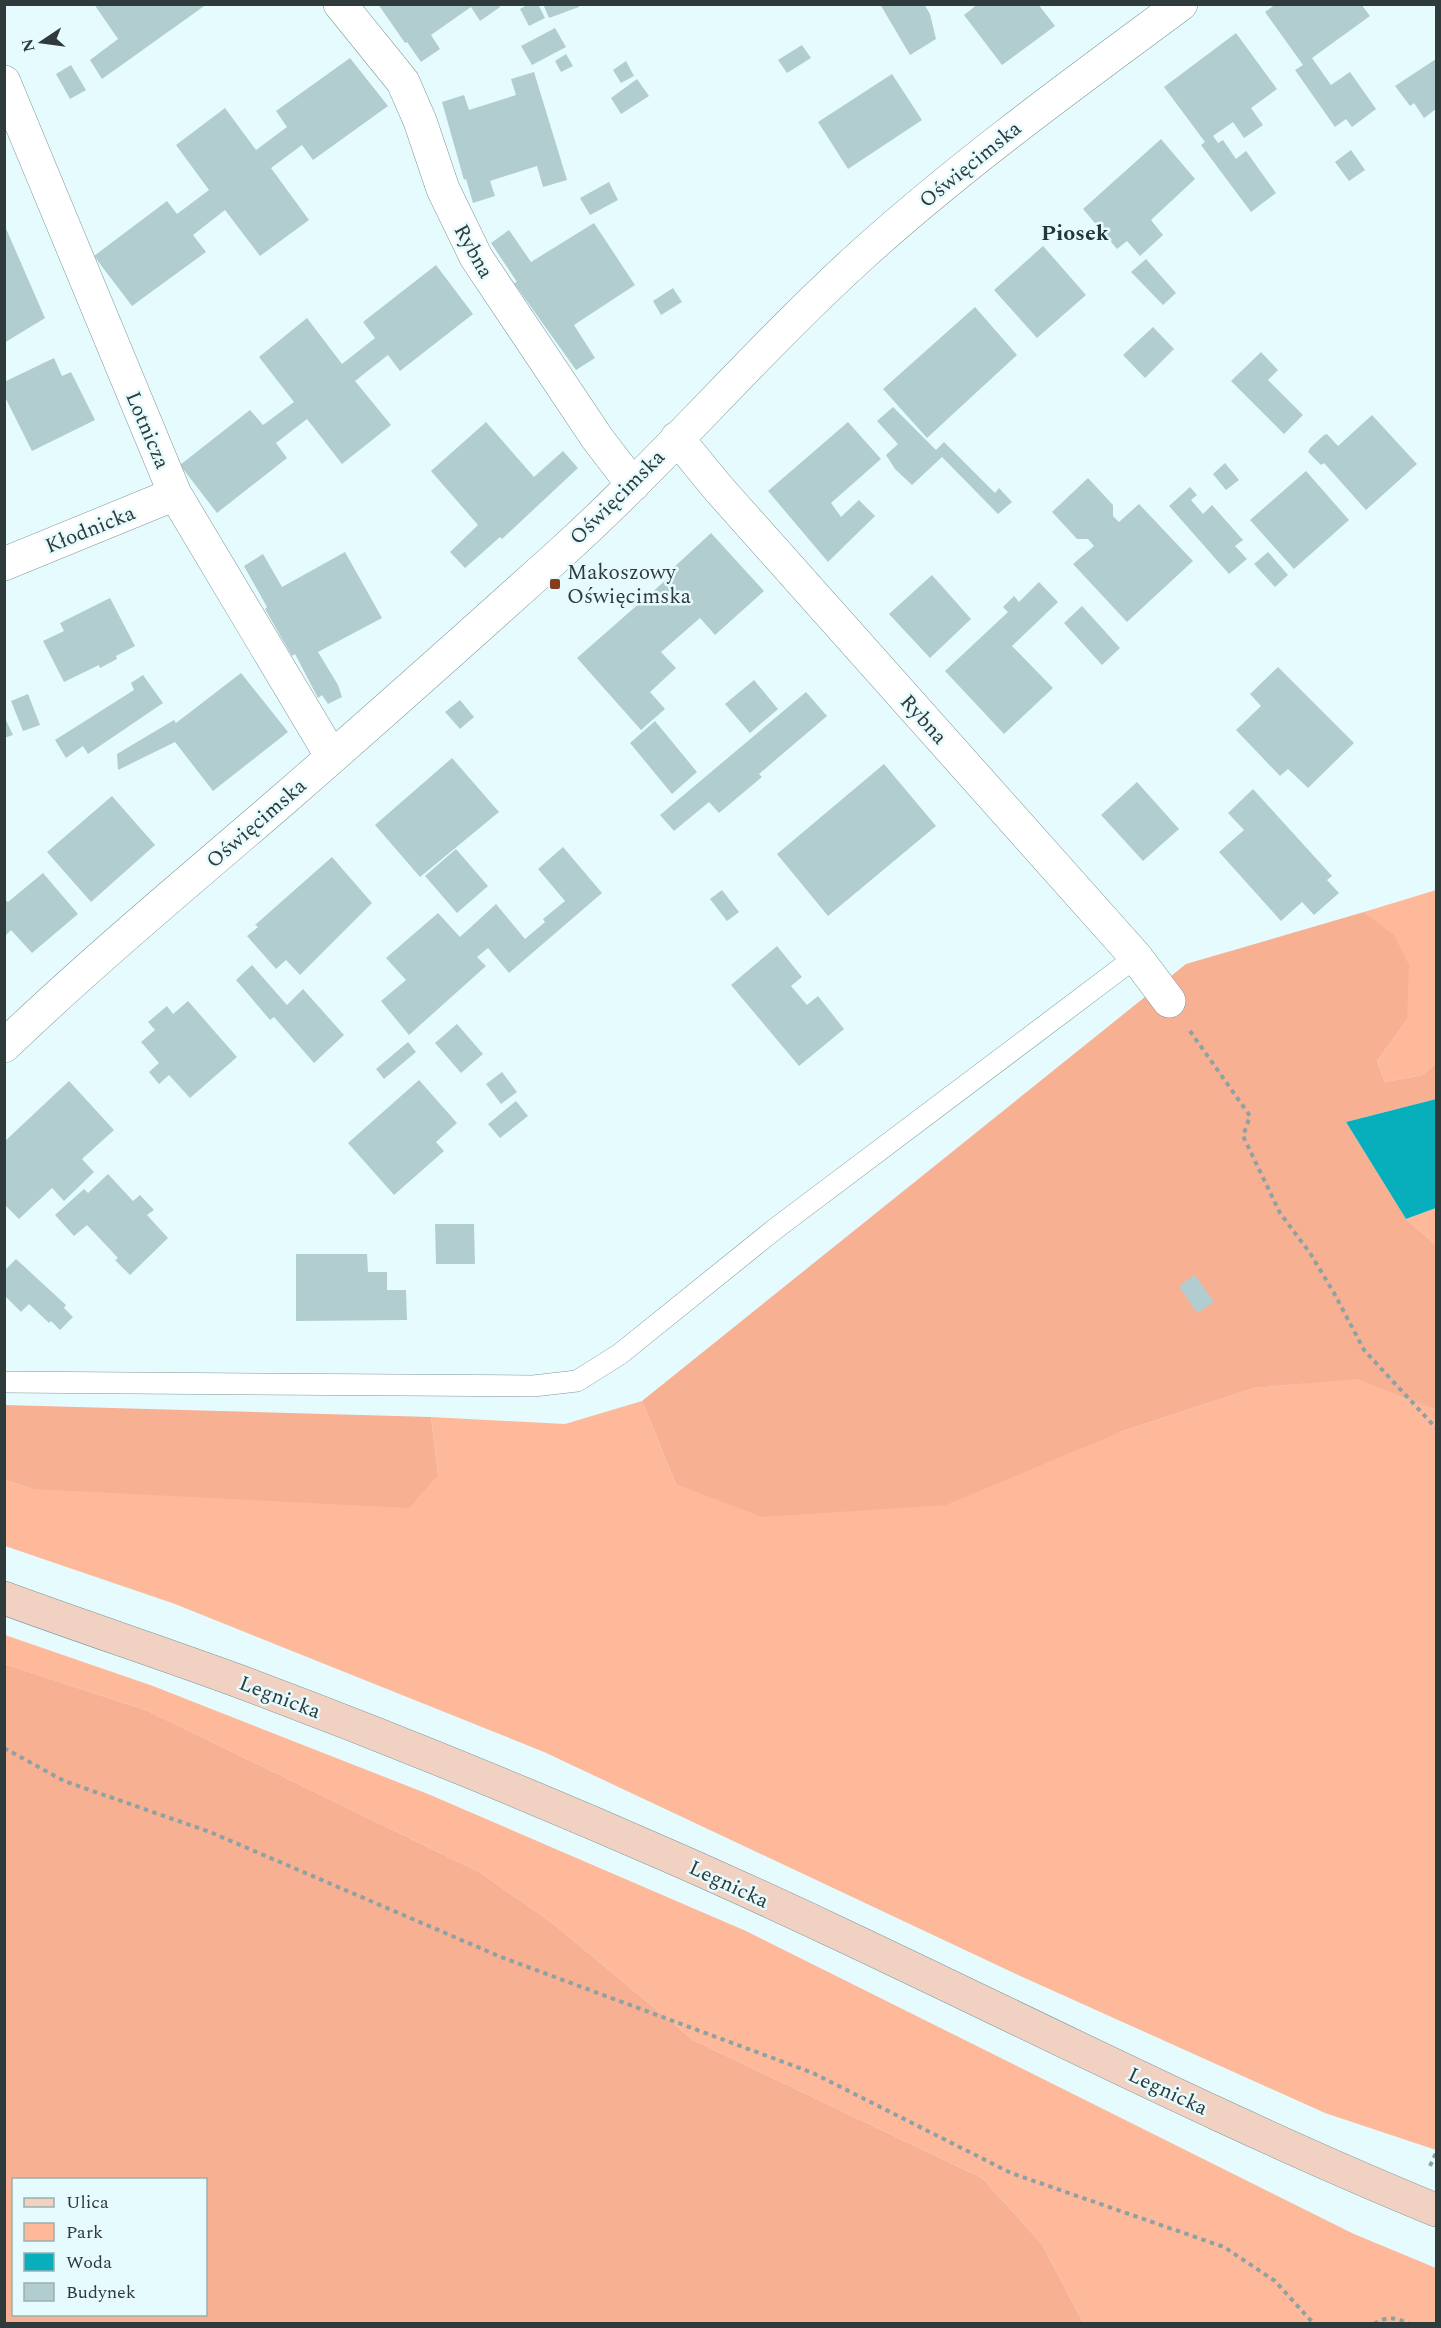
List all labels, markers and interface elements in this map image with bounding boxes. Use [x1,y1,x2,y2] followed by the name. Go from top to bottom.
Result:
[12,12,72,72] north arrow
[15,36,42,54] text: N
[912,113,1029,216] street label: Oświęcimska
[1041,217,1110,250] district label: Piosek
[445,218,502,285] street label: Rybna
[116,387,178,475] street label: Lotnicza
[563,442,673,553] street label: Oświęcimska
[41,497,141,562] street label: Kłodnicka
[567,557,692,613] place label: Makoszowy Oświęcimska
[548,577,562,591] marker: Makoszowy Oświęcimska
[892,687,955,753] street label: Rybna
[199,771,314,877] street label: Oświęcimska
[234,1668,326,1728] street label: Legnicka
[683,1852,775,1918] street label: Legnicka
[1122,2059,1214,2125] street label: Legnicka
[12,2178,207,2316] legend
[66,2189,109,2216] text: Ulica
[66,2219,103,2246] text: Park
[66,2249,112,2276] text: Woda
[66,2279,136,2306] text: Budynek

